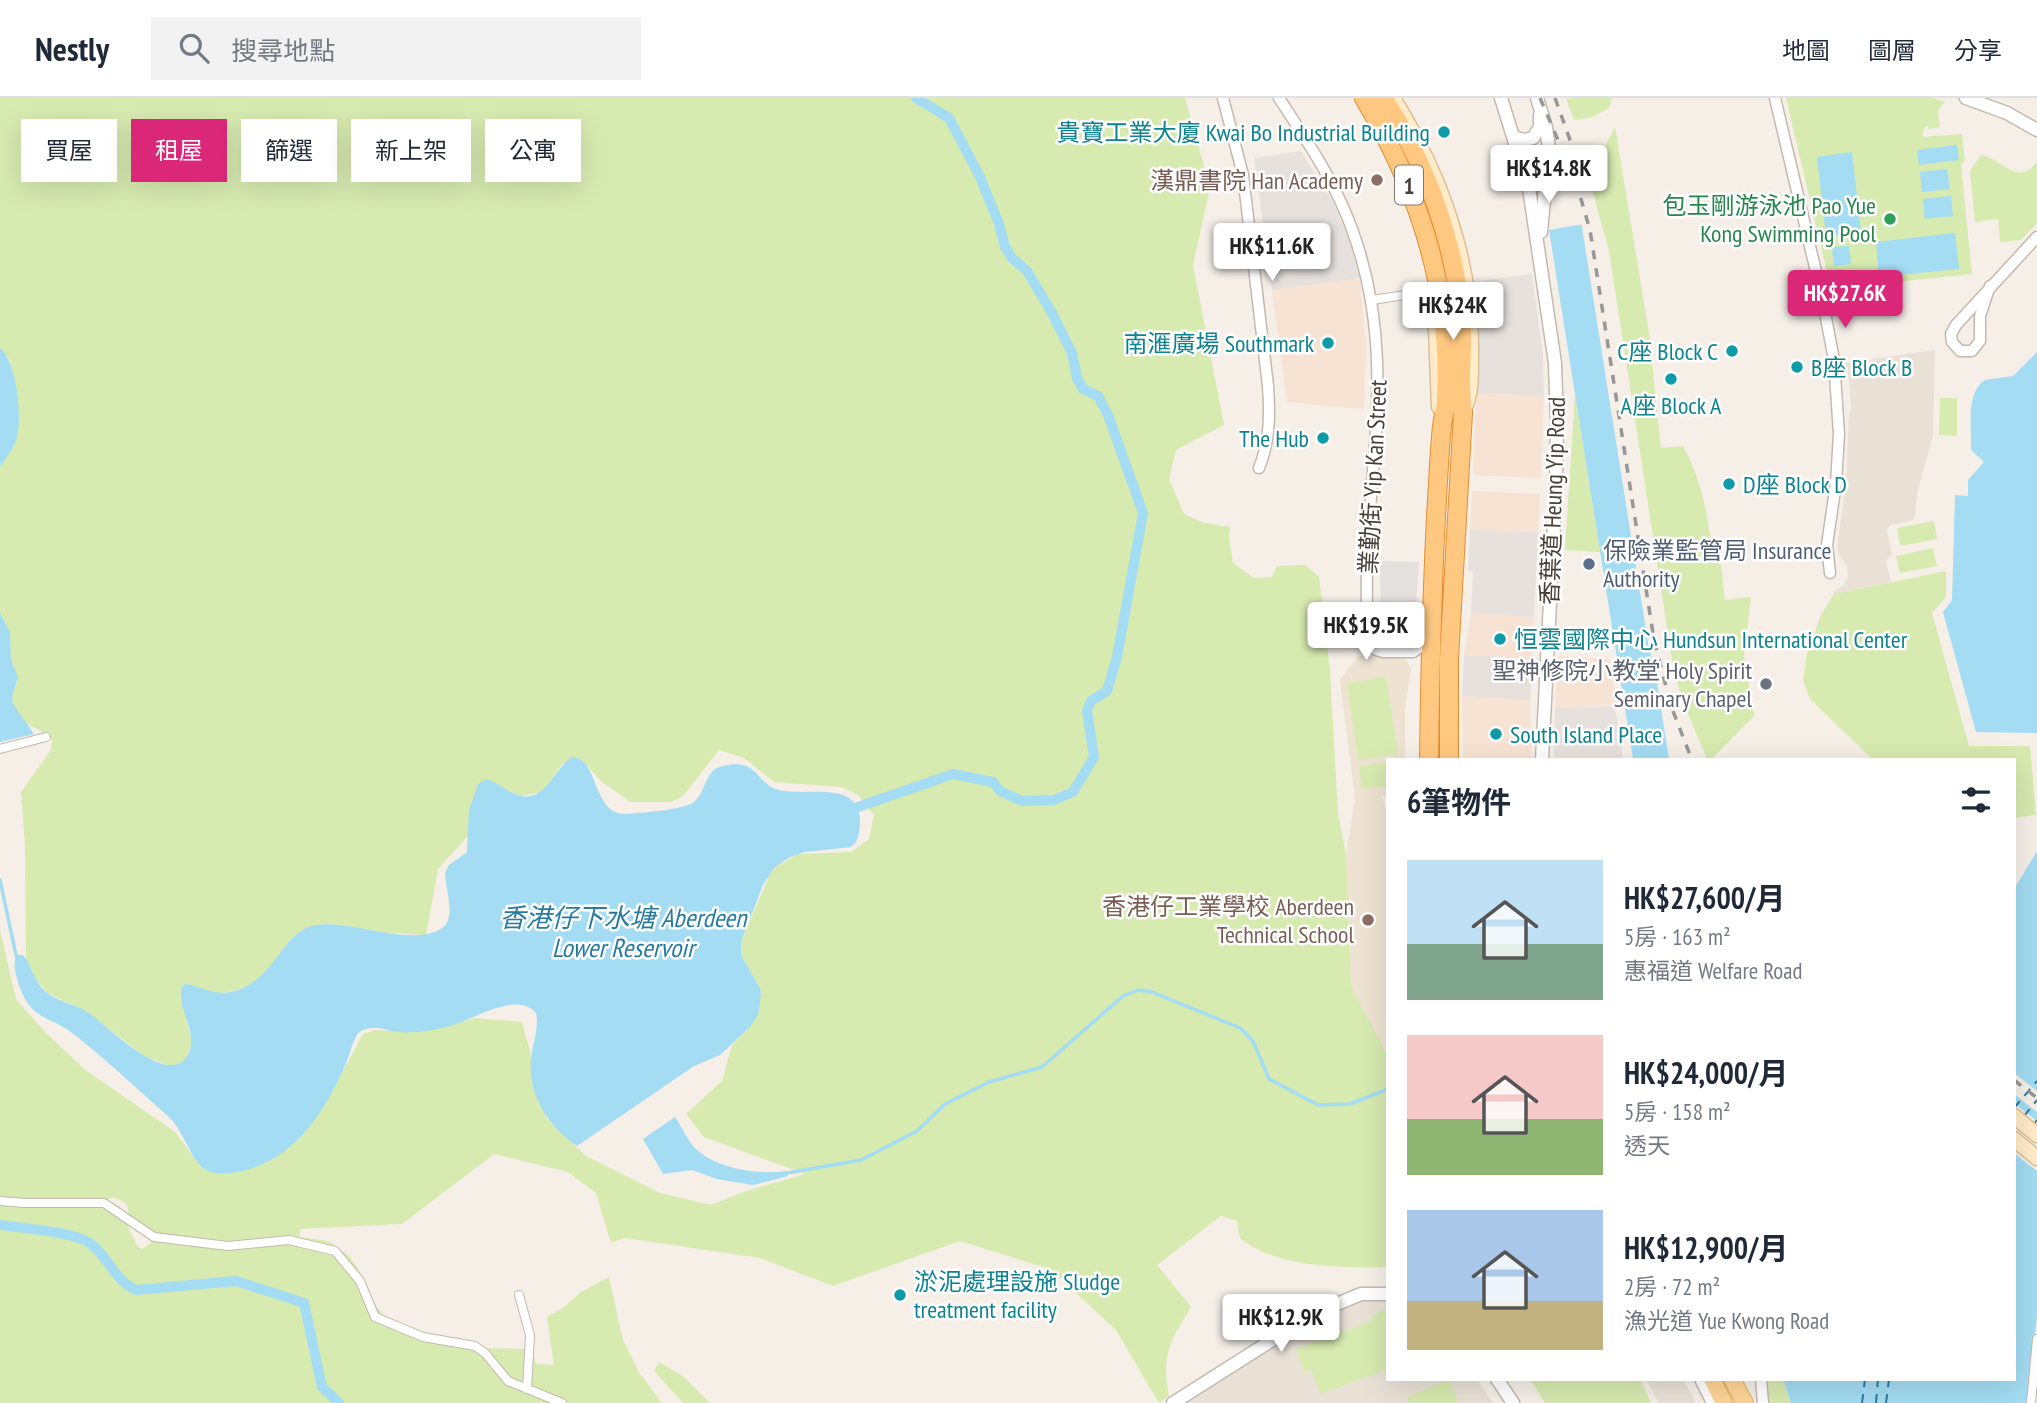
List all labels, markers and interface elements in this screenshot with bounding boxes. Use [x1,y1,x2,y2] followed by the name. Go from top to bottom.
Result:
[151,17,641,80] search box
[35,27,109,70] text: Nestly
[175,29,213,67] icon: search
[231,34,335,67] text: 搜尋地點
[1782,35,1830,66] text: 地圖
[1868,35,1916,66] text: 圖層
[1954,35,2002,66] text: 分享
[1057,117,1430,148] place label: 貴寶工業大廈 Kwai Bo Industrial Building
[21,119,117,182] chip: 買屋
[131,119,227,182] chip: 租屋
[241,119,337,182] chip: 篩選
[351,119,471,182] chip: 新上架
[485,119,581,182] chip: 公寓
[1436,124,1452,140] marker: 貴寶工業大廈 Kwai Bo Industrial Building
[1477,146,1621,205] pin: HK$14.8K
[1507,153,1592,182] text: HK$14.8K
[1150,165,1363,196] place label: 漢鼎書院 Han Academy
[1395,166,1423,204] road number: 1
[1369,172,1385,188] marker: 漢鼎書院 Han Academy
[1662,190,1876,249] place label: 包玉剛游泳池 Pao Yue Kong Swimming Pool
[1882,211,1898,227] marker: 包玉剛游泳池 Pao Yue Kong Swimming Pool
[1200,223,1344,283] pin: HK$11.6K
[1230,231,1315,260] text: HK$11.6K
[1773,271,1917,330] pin: HK$27.6K
[1804,278,1886,307] text: HK$27.6K
[1396,282,1510,342] pin: HK$24K
[1418,290,1488,319] text: HK$24K
[1124,328,1315,359] place label: 南滙廣場 Southmark
[1320,335,1336,351] marker: 南滙廣場 Southmark
[1617,336,1718,367] place label: C座 Block C
[1724,343,1740,359] marker: C座 Block C
[1811,352,1912,383] place label: B座 Block B
[1789,359,1805,375] marker: B座 Block B
[1663,371,1679,387] marker: A座 Block A
[1352,378,1394,575] street label: 業勤街 Yip Kan Street
[1621,390,1722,421] place label: A座 Block A
[1534,396,1572,606] street label: 香葉道 Heung Yip Road
[1239,423,1309,454] place label: The Hub
[1315,430,1331,446] marker: The Hub
[1743,469,1847,500] place label: D座 Block D
[1721,476,1737,492] marker: D座 Block D
[1603,535,1832,594] place label: 保險業監管局 Insurance Authority
[1581,556,1597,572] marker: 保險業監管局 Insurance Authority
[1294,602,1438,662] pin: HK$19.5K
[1324,610,1409,639] text: HK$19.5K
[1514,624,1908,655] place label: 恒雲國際中心 Hundsun International Center
[1492,631,1508,647] marker: 恒雲國際中心 Hundsun International Center
[1492,655,1752,714] place label: 聖神修院小教堂 Holy Spirit Seminary Chapel
[1758,676,1774,692] marker: 聖神修院小教堂 Holy Spirit Seminary Chapel
[1510,719,1662,750] place label: South Island Place
[1488,726,1504,742] marker: South Island Place
[1957,781,1995,819] icon: filters
[1407,782,1511,821] text: 6筆物件
[1624,878,1786,917] text: HK$27,600/月
[1463,888,1547,972] icon: home
[1102,891,1354,950] place label: 香港仔工業學校 Aberdeen Technical School
[500,901,748,964] water label: 香港仔下水塘 Aberdeen Lower Reservoir
[1360,912,1376,928] marker: 香港仔工業學校 Aberdeen Technical School
[1624,922,1731,951] text: 5房 · 163 m²
[1624,956,1802,985] text: 惠福道 Welfare Road
[1624,1053,1789,1092] text: HK$24,000/月
[1463,1063,1547,1147] icon: home
[1624,1097,1731,1126] text: 5房 · 158 m²
[1624,1131,1670,1160] text: 透天
[1624,1228,1789,1267] text: HK$12,900/月
[1463,1238,1547,1322] icon: home
[914,1266,1120,1325] place label: 淤泥處理設施 Sludge treatment facility
[1624,1272,1720,1301] text: 2房 · 72 m²
[892,1287,908,1303] marker: 淤泥處理設施 Sludge treatment facility
[1209,1294,1353,1354] pin: HK$12.9K
[1239,1302,1324,1331] text: HK$12.9K
[1624,1306,1829,1335] text: 漁光道 Yue Kwong Road

